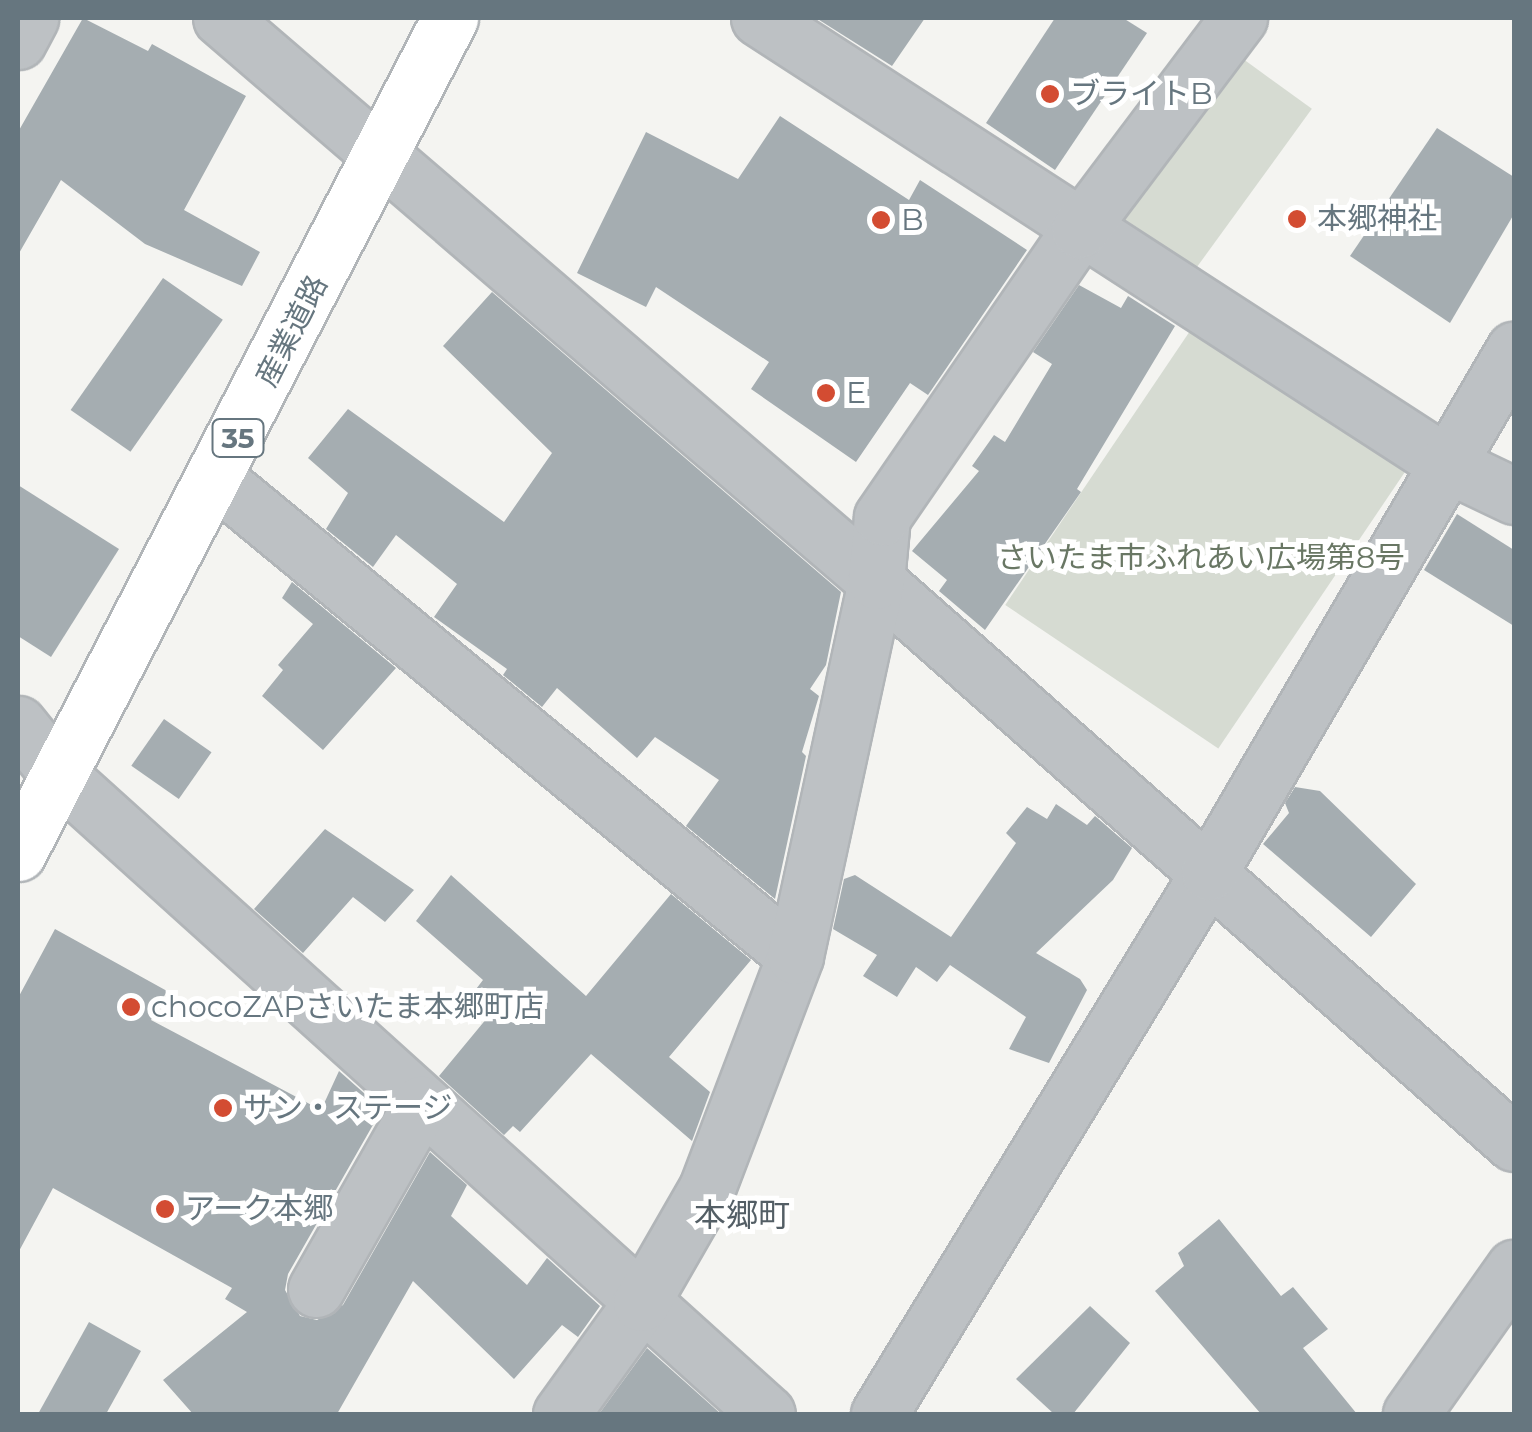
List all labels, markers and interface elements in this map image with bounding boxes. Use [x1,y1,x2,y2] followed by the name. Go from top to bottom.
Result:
[1070,76,1213,112] place label: ブライトB
[1039,83,1061,105] marker: ブライトB
[1317,201,1437,237] place label: 本郷神社
[901,202,924,238] place label: B
[1286,208,1308,230] marker: 本郷神社
[870,209,892,231] marker: B
[249,269,335,393] street label: 産業道路
[846,375,866,411] place label: E
[815,382,837,404] marker: E
[210,415,266,461] road number: 35
[996,540,1406,576] park label: さいたま市ふれあい広場第8号
[151,989,545,1025] place label: chocoZAPさいたま本郷町店
[120,996,142,1018] marker: chocoZAPさいたま本郷町店
[243,1090,453,1126] place label: サン・ステージ
[212,1097,234,1119] marker: サン・ステージ
[185,1191,333,1227] place label: アーク本郷
[694,1196,790,1234] district label: 本郷町
[154,1198,176,1220] marker: アーク本郷

